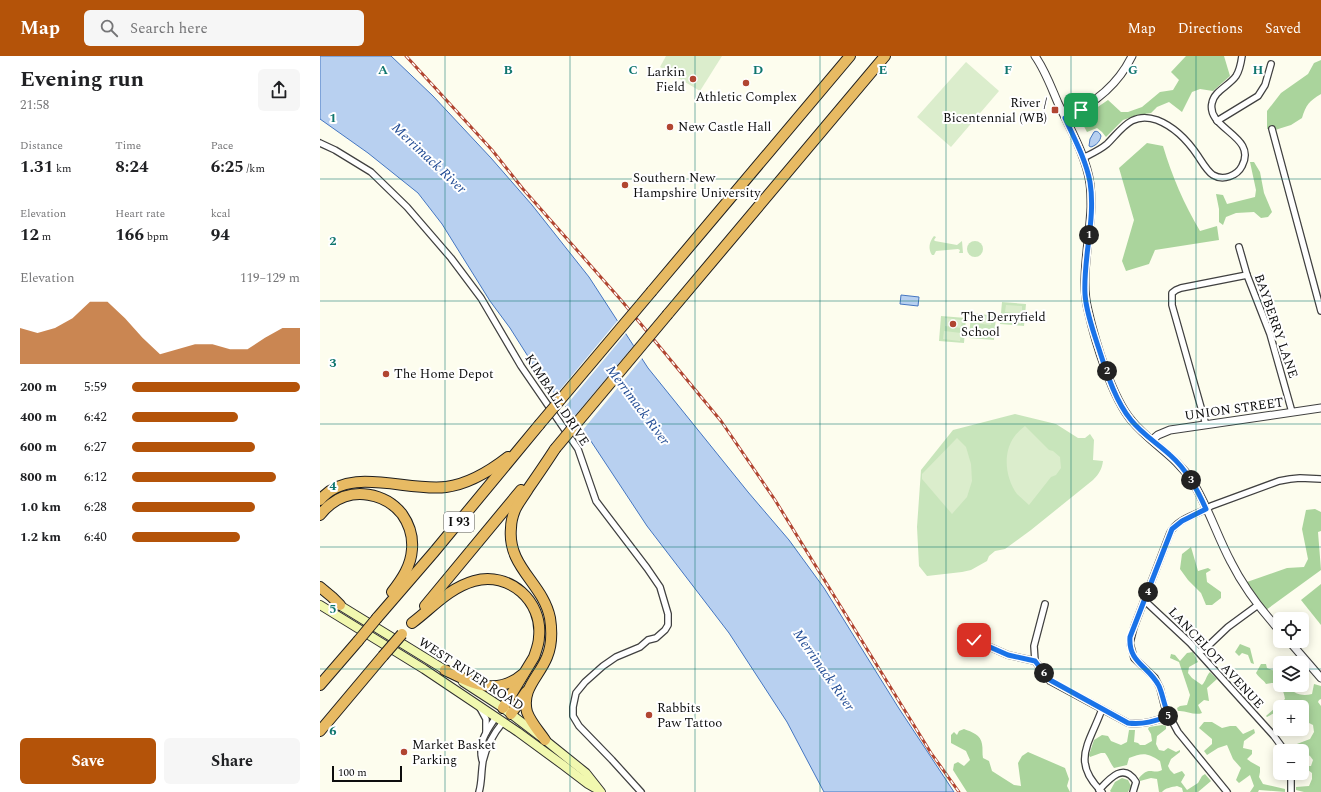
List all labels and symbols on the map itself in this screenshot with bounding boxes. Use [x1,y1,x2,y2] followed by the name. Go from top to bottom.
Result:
[378,60,388,80] text: A
[503,60,513,80] text: B
[628,60,638,80] text: C
[753,60,763,80] text: D
[879,60,888,80] text: E
[1004,60,1012,80] text: F
[1128,60,1138,80] text: G
[1253,60,1264,80] text: H
[647,62,685,97] place label: Larkin Field
[688,74,698,84] marker: Larkin Field
[741,78,751,88] marker: Athletic Complex
[695,87,797,107] place label: Athletic Complex
[943,93,1048,128] place label: River / Bicentennial (WB)
[1064,93,1098,127] pin
[1050,105,1060,115] marker: River / Bicentennial (WB)
[329,108,337,128] text: 1
[678,117,772,137] place label: New Castle Hall
[387,118,471,198] water label: Merrimack River
[665,122,675,132] marker: New Castle Hall
[633,168,761,203] place label: Southern New Hampshire University
[620,180,630,190] marker: Southern New Hampshire University
[1079,225,1099,245] pin: 1
[329,231,337,251] text: 2
[1249,271,1303,381] street label: BAYBERRY LANE
[961,307,1046,342] place label: The Derryfield School
[948,319,958,329] marker: The Derryfield School
[520,350,594,450] street label: KIMBALL DRIVE
[329,353,337,373] text: 3
[601,360,675,450] water label: Merrimack River
[1097,361,1117,381] pin: 2
[394,364,494,384] place label: The Home Depot
[381,369,391,379] marker: The Home Depot
[1183,392,1285,426] street label: UNION STREET
[1181,470,1201,490] pin: 3
[329,476,337,496] text: 4
[444,512,474,532] road number: I 93
[1138,582,1158,602] pin: 4
[329,599,337,619] text: 5
[1163,603,1269,713] street label: LANCELOT AVENUE
[957,623,991,657] pin
[788,625,860,715] water label: Merrimack River
[414,632,528,716] street label: WEST RIVER ROAD
[1034,663,1054,683] pin: 6
[657,698,722,733] place label: Rabbits Paw Tattoo
[1158,706,1178,726] pin: 5
[644,710,654,720] marker: Rabbits Paw Tattoo
[329,721,337,741] text: 6
[412,735,496,770] place label: Market Basket Parking
[399,747,409,757] marker: Market Basket Parking
[332,764,402,783] scale bar

